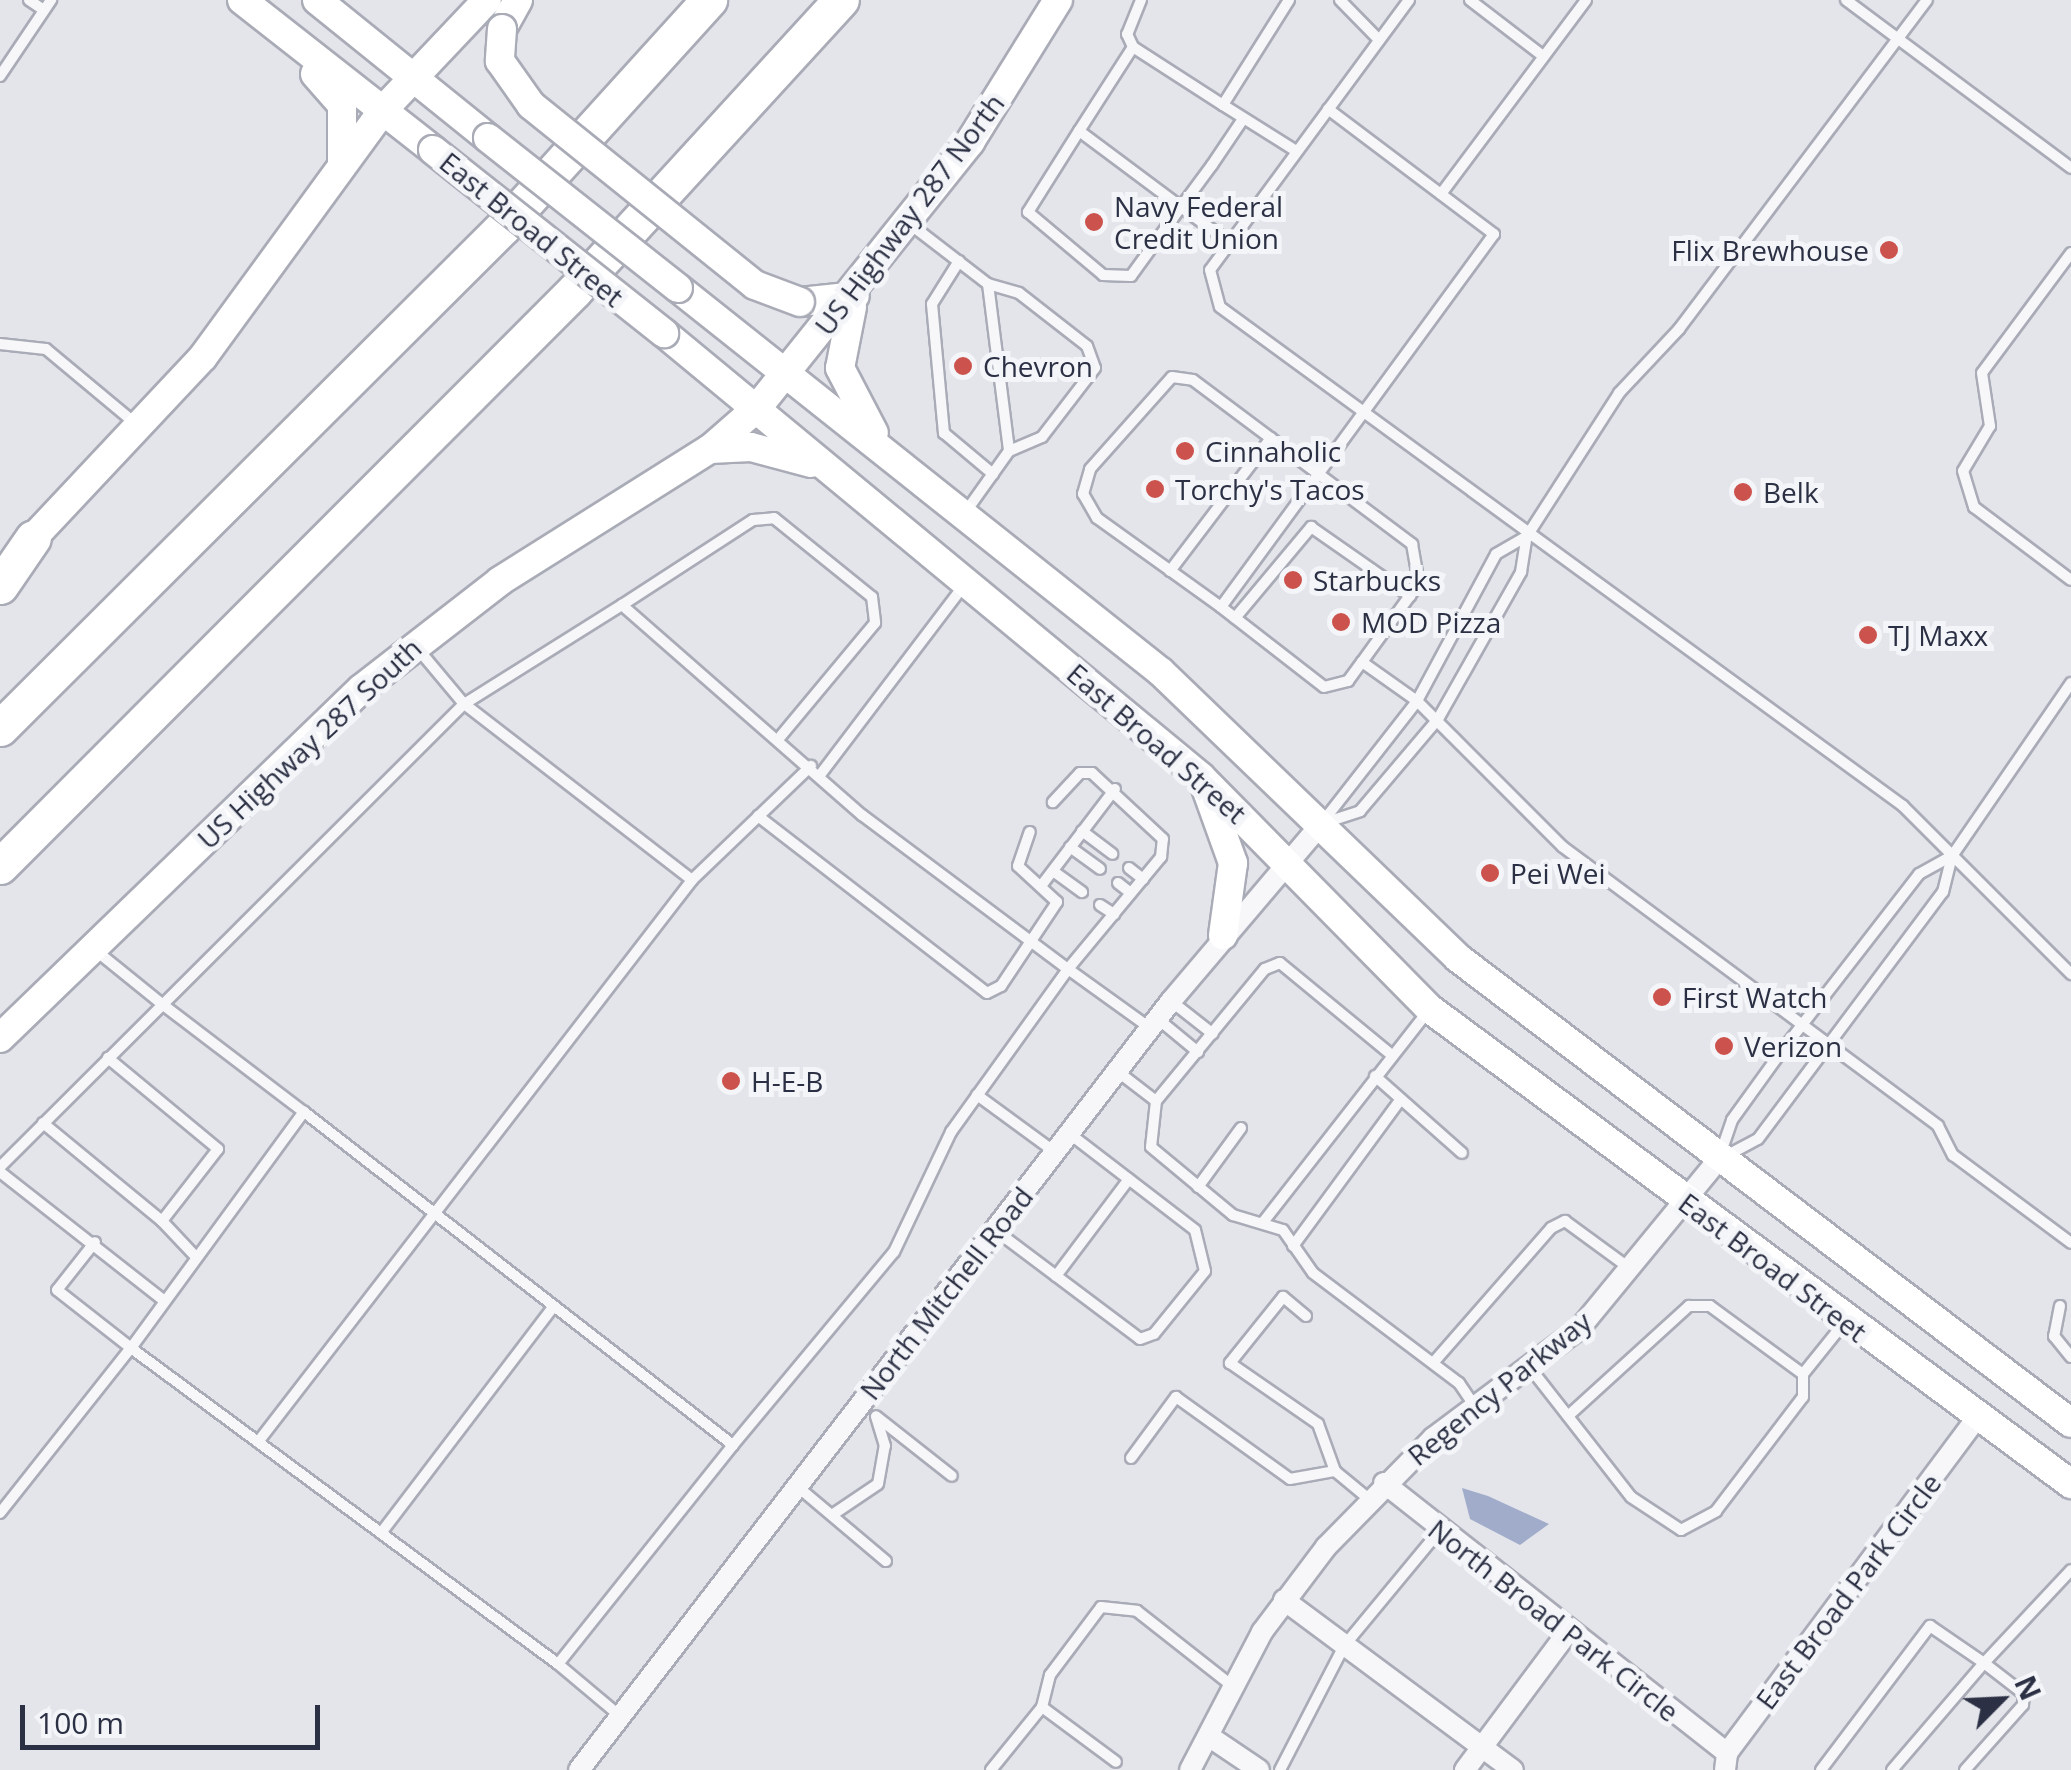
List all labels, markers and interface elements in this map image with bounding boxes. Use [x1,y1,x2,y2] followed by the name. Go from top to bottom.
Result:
[807,87,1011,341] street label: US Highway 287 North
[434,145,630,313] street label: East Broad Street
[1114,189,1283,255] place label: Navy Federal Credit Union
[1083,211,1105,233] marker: Navy Federal Credit Union
[1671,233,1869,267] place label: Flix Brewhouse
[1878,239,1900,261] marker: Flix Brewhouse
[983,349,1093,383] place label: Chevron
[952,355,974,377] marker: Chevron
[1205,434,1341,468] place label: Cinnaholic
[1174,440,1196,462] marker: Cinnaholic
[1175,472,1365,506] place label: Torchy's Tacos
[1763,475,1819,509] place label: Belk
[1144,478,1166,500] marker: Torchy's Tacos
[1732,481,1754,503] marker: Belk
[1313,563,1441,597] place label: Starbucks
[1282,569,1304,591] marker: Starbucks
[1361,605,1501,639] place label: MOD Pizza
[1330,611,1352,633] marker: MOD Pizza
[1888,618,1988,652] place label: TJ Maxx
[1857,624,1879,646] marker: TJ Maxx
[190,631,428,855] street label: US Highway 287 South
[1061,656,1253,830] street label: East Broad Street
[1510,856,1606,890] place label: Pei Wei
[1479,862,1501,884] marker: Pei Wei
[1682,980,1828,1014] place label: First Watch
[1651,986,1673,1008] marker: First Watch
[1744,1029,1842,1063] place label: Verizon
[1713,1035,1735,1057] marker: Verizon
[751,1064,823,1098] place label: H-E-B
[720,1070,742,1092] marker: H-E-B
[853,1180,1039,1406] street label: North Mitchell Road
[1673,1186,1873,1348] street label: East Broad Street
[1401,1304,1597,1472] street label: Regency Parkway
[1748,1467,1948,1715] street label: East Broad Park Circle
[1422,1512,1686,1728] street label: North Broad Park Circle
[1951,1650,2051,1750] north arrow
[2006,1670,2050,1706] text: N
[25,1685,325,1747] scale bar
[37,1702,124,1743] text: 100 m

